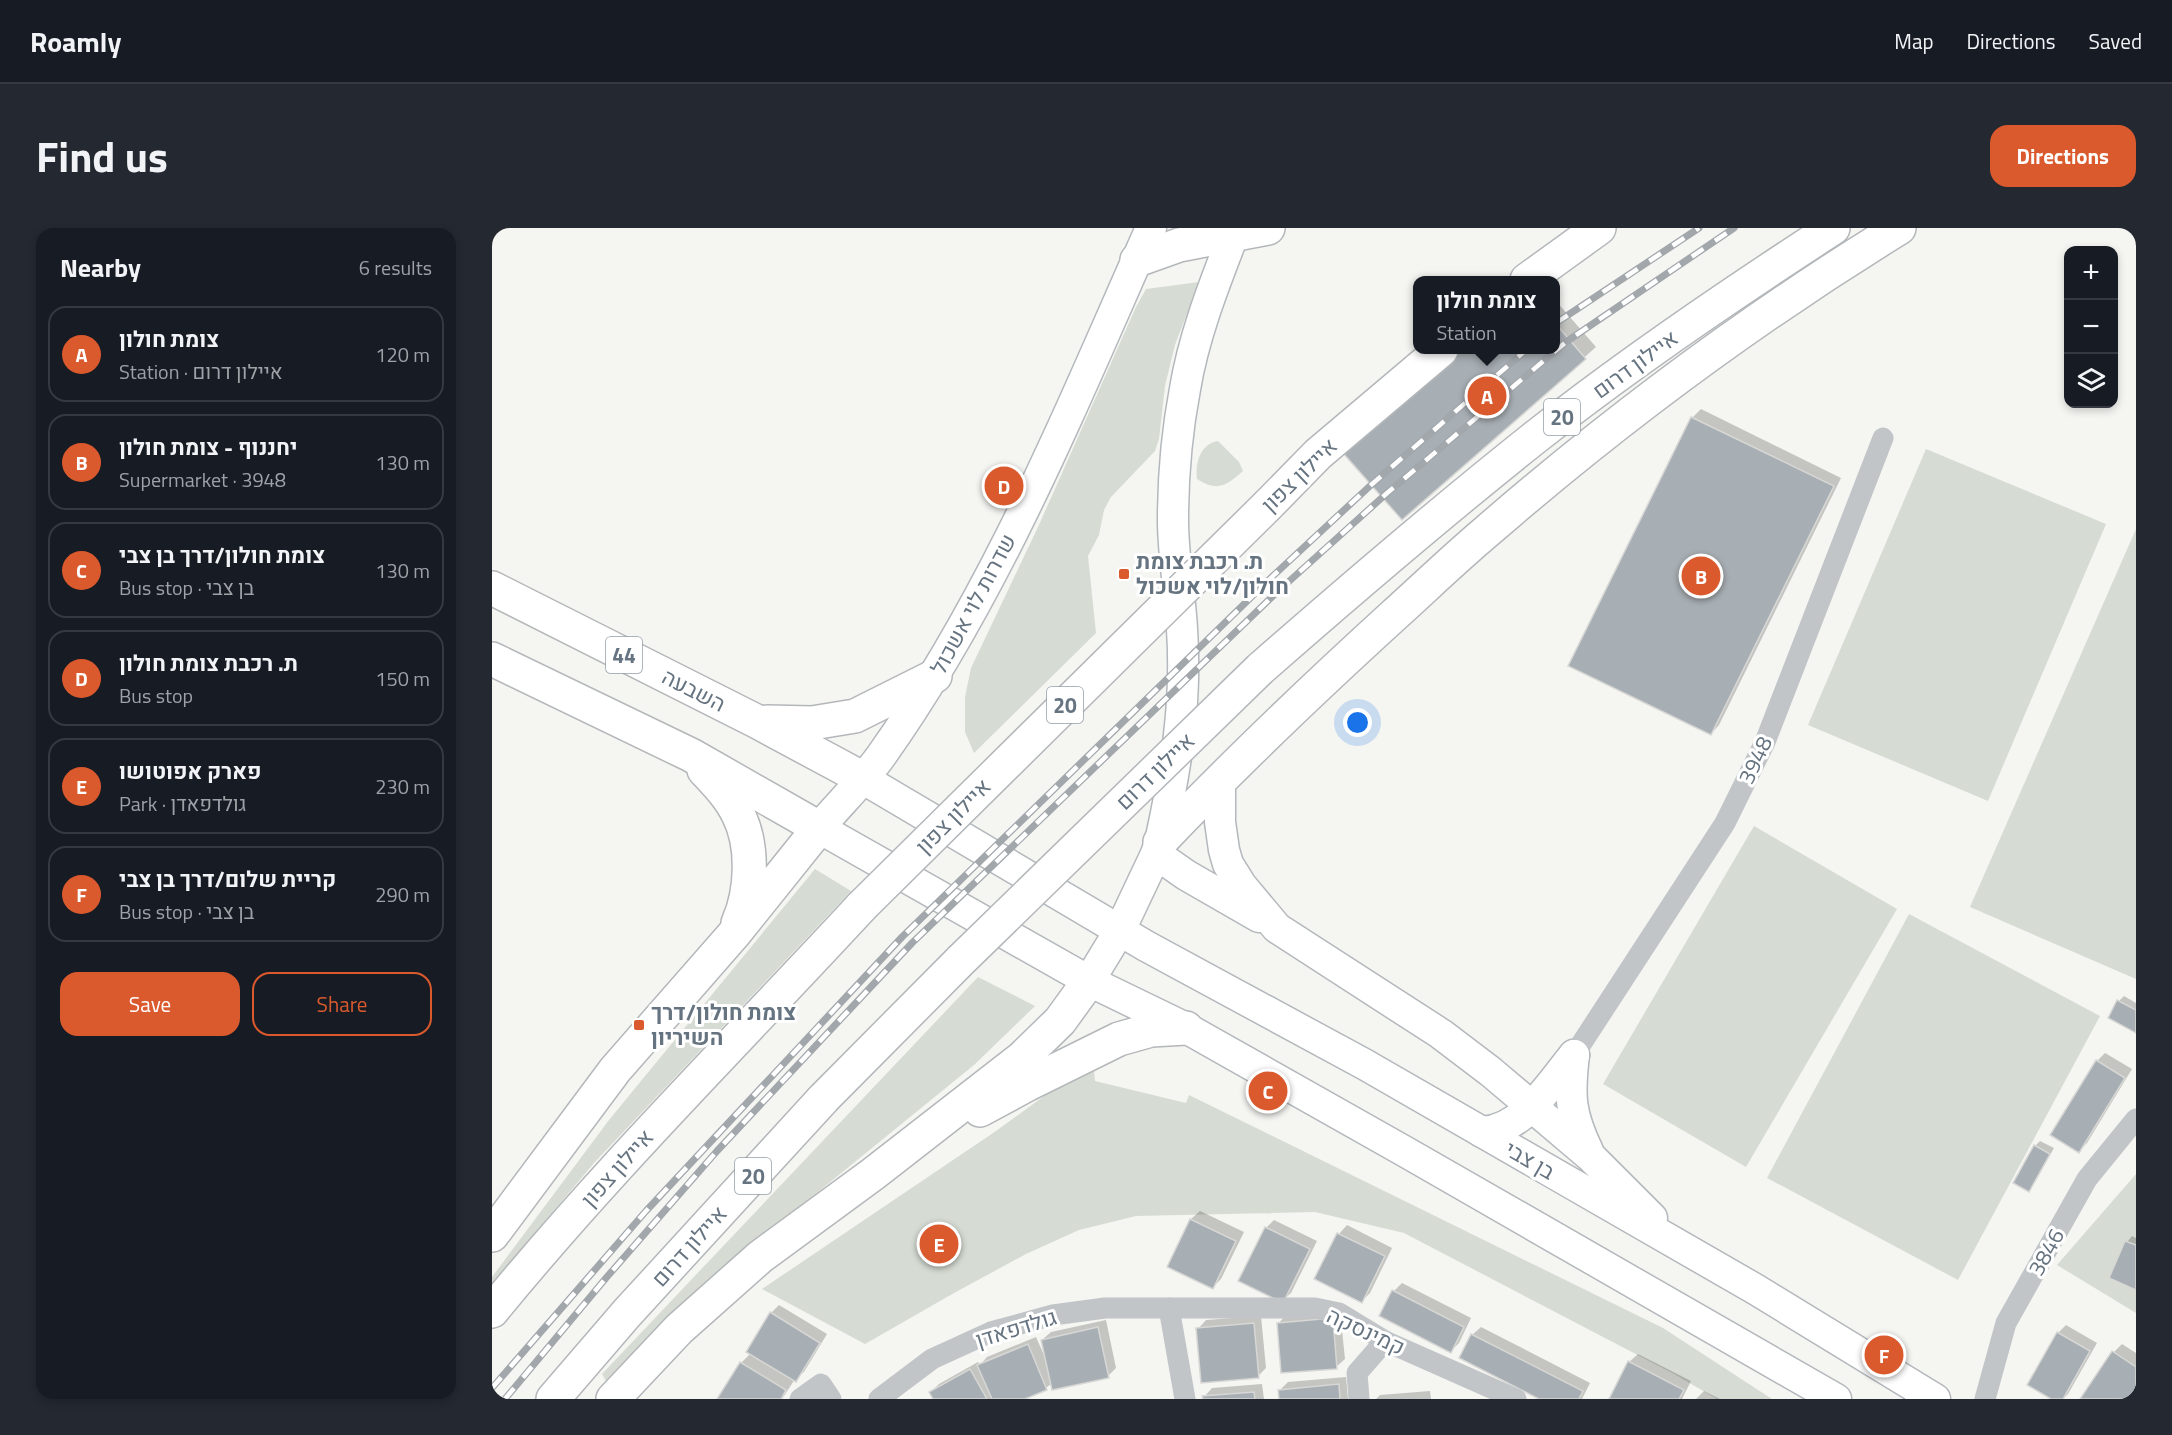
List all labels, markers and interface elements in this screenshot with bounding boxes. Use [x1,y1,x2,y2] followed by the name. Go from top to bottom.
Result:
[30,20,121,63] text: Roamly
[1894,25,1934,57] text: Map
[1967,25,2056,57] text: Directions
[2089,25,2142,57] text: Saved
[36,124,168,188] text: Find us
[1990,125,2136,187] button: Directions
[2064,246,2118,408] map controls
[2064,246,2118,300] button: +
[60,248,141,287] text: Nearby
[359,252,432,283] text: 6 results
[1413,276,1560,354] popup
[1436,283,1537,317] text: צומת חולון
[2064,300,2118,354] button: −
[1436,317,1497,348] text: Station
[1585,321,1685,407] street label: איילון דרום
[119,322,219,356] text: צומת חולון
[75,339,88,370] text: A
[375,339,430,370] text: 120 m
[2064,354,2118,408] button: layers
[119,356,283,387] text: Station · איילון דרום
[1468,374,1506,418] pin: A
[1544,399,1580,435] road number: 20
[119,430,297,464] text: יחננוף - צומת חולון
[1253,430,1345,520] street label: איילון צפון
[75,447,88,478] text: B
[375,447,430,478] text: 130 m
[119,464,286,495] text: Supermarket · 3948
[984,464,1024,508] pin: D
[922,527,1024,681] street label: שדרות לוי אשכול
[119,538,325,572] text: צומת חולון/דרך בן צבי
[1136,544,1289,603] place label: ת. רכבת צומת חולון/לוי אשכול
[1682,554,1720,598] pin: B
[76,555,87,586] text: C
[375,555,430,586] text: 130 m
[1117,567,1131,581] marker: ת. רכבת צומת חולון/לוי אשכול
[119,572,254,603] text: Bus stop · בן צבי
[606,637,642,673] road number: 44
[119,646,298,680] text: ת. רכבת צומת חולון
[656,659,732,721] street label: השבעה
[75,663,88,694] text: D
[375,663,430,694] text: 150 m
[119,680,193,711] text: Bus stop
[1047,687,1083,723] road number: 20
[1343,708,1372,737] your location
[1108,724,1202,818] street label: איילון דרום
[1729,730,1781,790] street label: 3948
[119,754,262,788] text: פארק אפוטושו
[907,770,999,862] street label: איילון צפון
[76,771,87,802] text: E
[375,771,430,802] text: 230 m
[119,788,246,819] text: Park · גולדפאדן
[119,862,336,896] text: קריית שלום/דרך בן צבי
[76,879,87,910] text: F
[375,879,430,910] text: 290 m
[119,896,254,927] text: Bus stop · בן צבי
[60,972,240,1036] button: Save
[252,972,432,1036] button: Share
[651,995,796,1054] place label: צומת חולון/דרך השיריון
[632,1018,646,1032] marker: צומת חולון/דרך השיריון
[1248,1068,1288,1114] pin: C
[573,1121,661,1215] street label: איילון צפון
[1499,1132,1562,1188] street label: בן צבי
[735,1158,771,1194] road number: 20
[643,1198,735,1294] street label: איילון דרום
[920,1222,958,1266] pin: E
[2019,1222,2073,1282] street label: 3846
[1321,1298,1411,1364] street label: קמינסקה
[971,1300,1061,1356] street label: גולדפאדן
[1864,1332,1904,1378] pin: F

